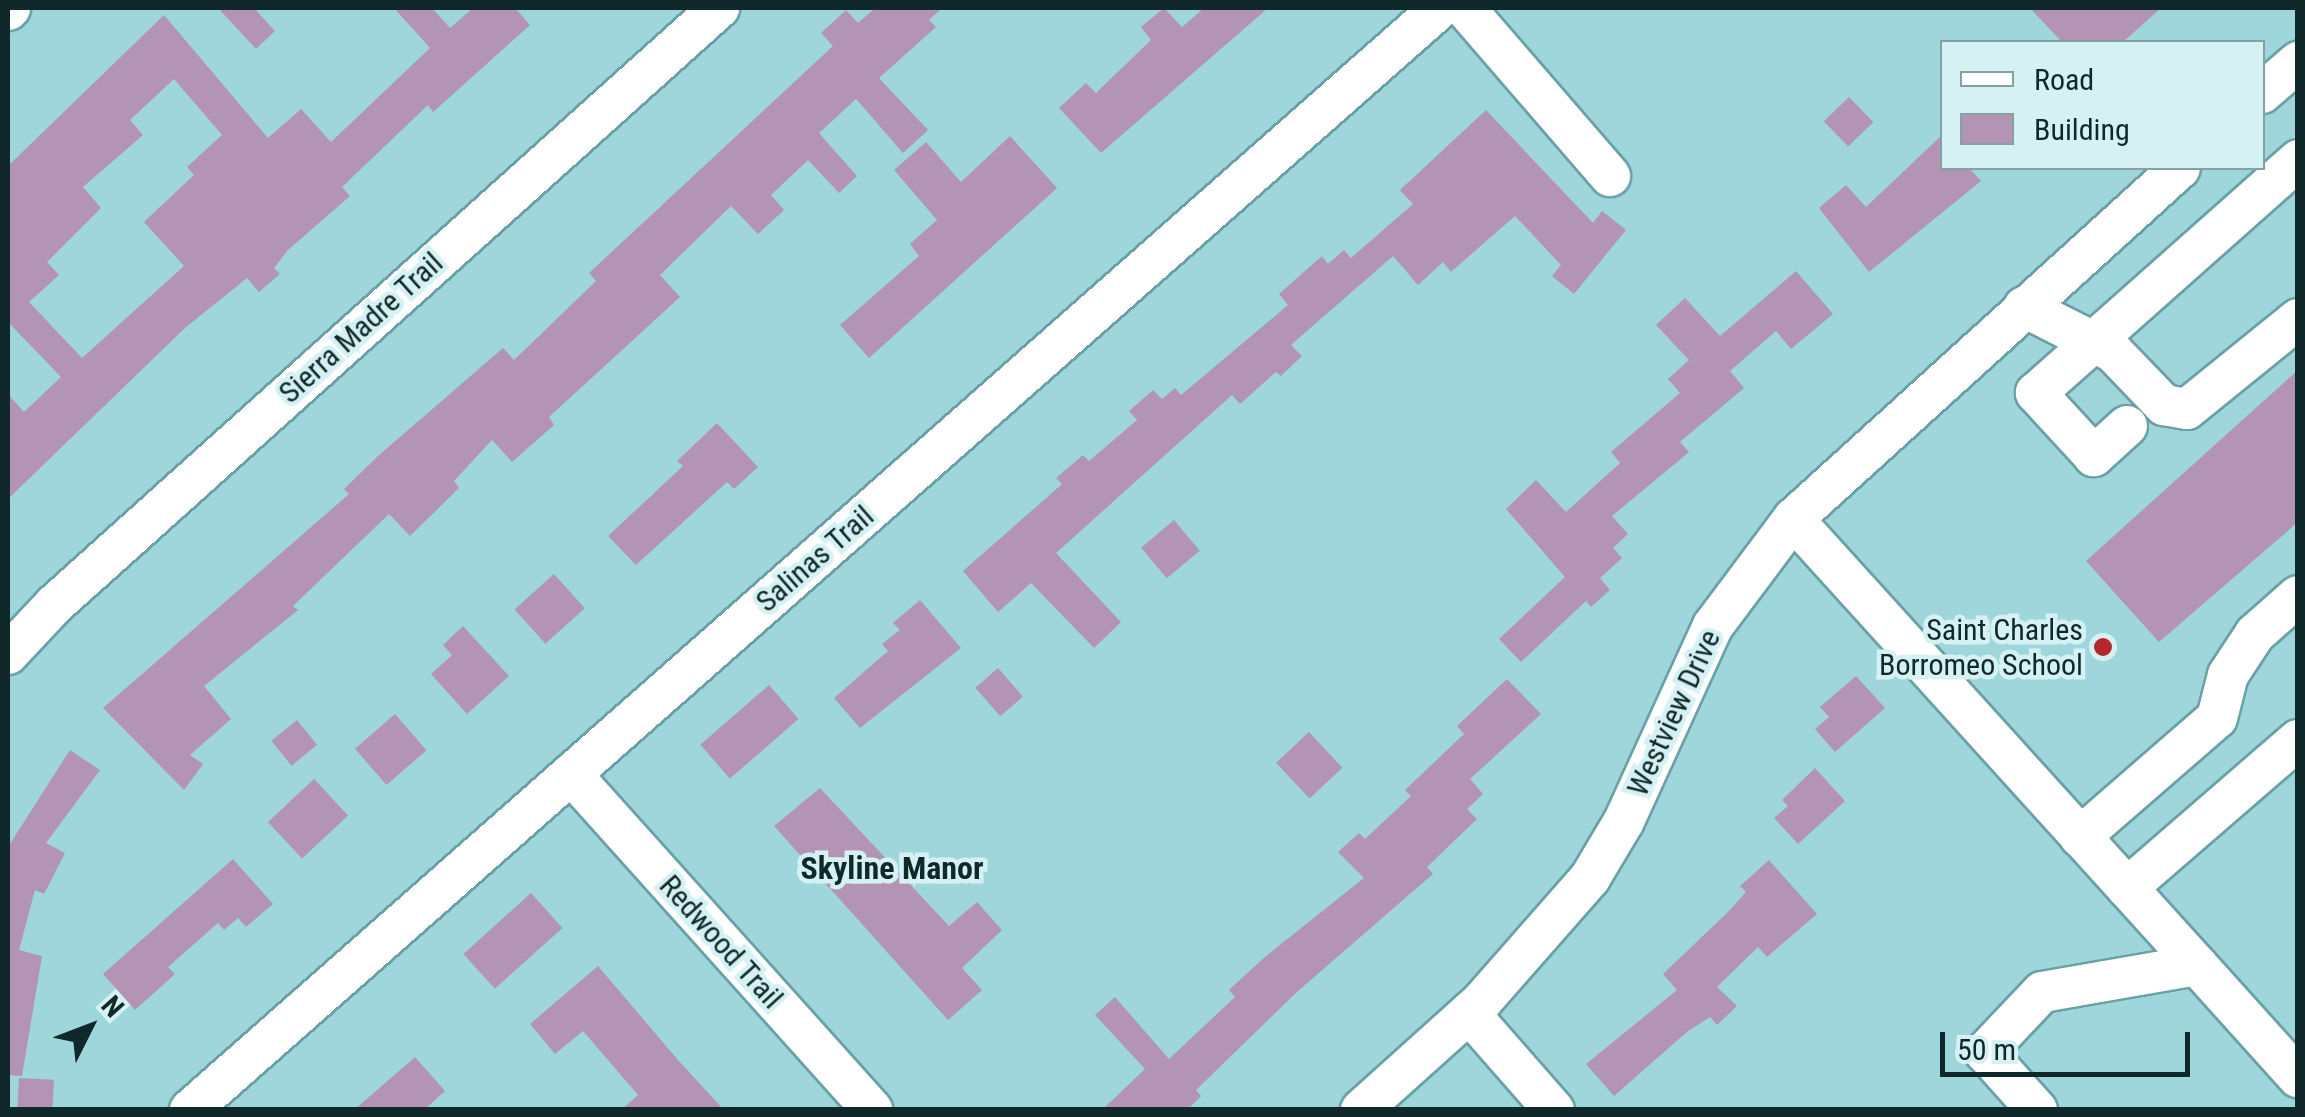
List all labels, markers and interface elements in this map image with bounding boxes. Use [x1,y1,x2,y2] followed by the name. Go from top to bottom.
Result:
[1940,40,2265,170] legend
[2034,62,2094,97] text: Road
[2034,112,2130,147] text: Building
[272,245,450,411] street label: Sierra Madre Trail
[749,498,881,620] street label: Salinas Trail
[1879,612,2083,682] place label: Saint Charles Borromeo School
[1620,624,1728,802] street label: Westview Drive
[2092,636,2114,658] marker: Saint Charles Borromeo School
[801,849,983,887] district label: Skyline Manor
[652,868,790,1016] street label: Redwood Trail
[40,977,140,1077] north arrow
[95,989,131,1024] text: N
[1945,1012,2195,1074] scale bar
[1957,1032,2016,1067] text: 50 m

